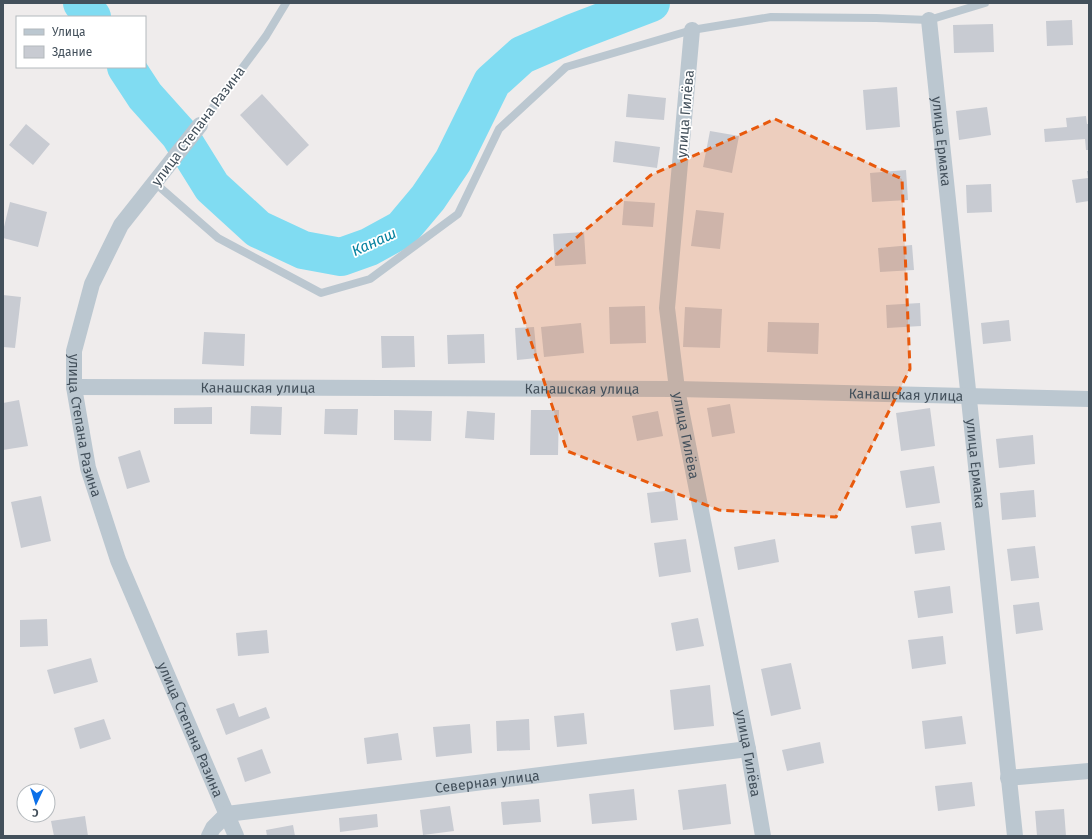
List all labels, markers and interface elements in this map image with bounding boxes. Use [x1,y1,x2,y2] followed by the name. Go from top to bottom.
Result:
[16,16,146,68] legend
[52,25,86,39] text: Улица
[52,45,92,59] text: Здание
[148,63,249,189] street label: улица Степана Разина
[673,69,698,159] street label: улица Гилёва
[928,96,954,187] street label: улица Ермака
[349,224,399,260] water label: Канаш
[65,354,105,499] street label: улица Степана Разина
[201,379,315,397] street label: Канашская улица
[525,380,639,398] street label: Канашская улица
[848,385,963,405] street label: Канашская улица
[669,391,703,480] street label: улица Гилёва
[962,418,988,509] street label: улица Ермака
[154,660,226,800] street label: улица Степана Разина
[731,708,764,798] street label: улица Гилёва
[434,767,541,797] street label: Северная улица
[16,783,56,823] north arrow
[31,806,39,819] text: С

